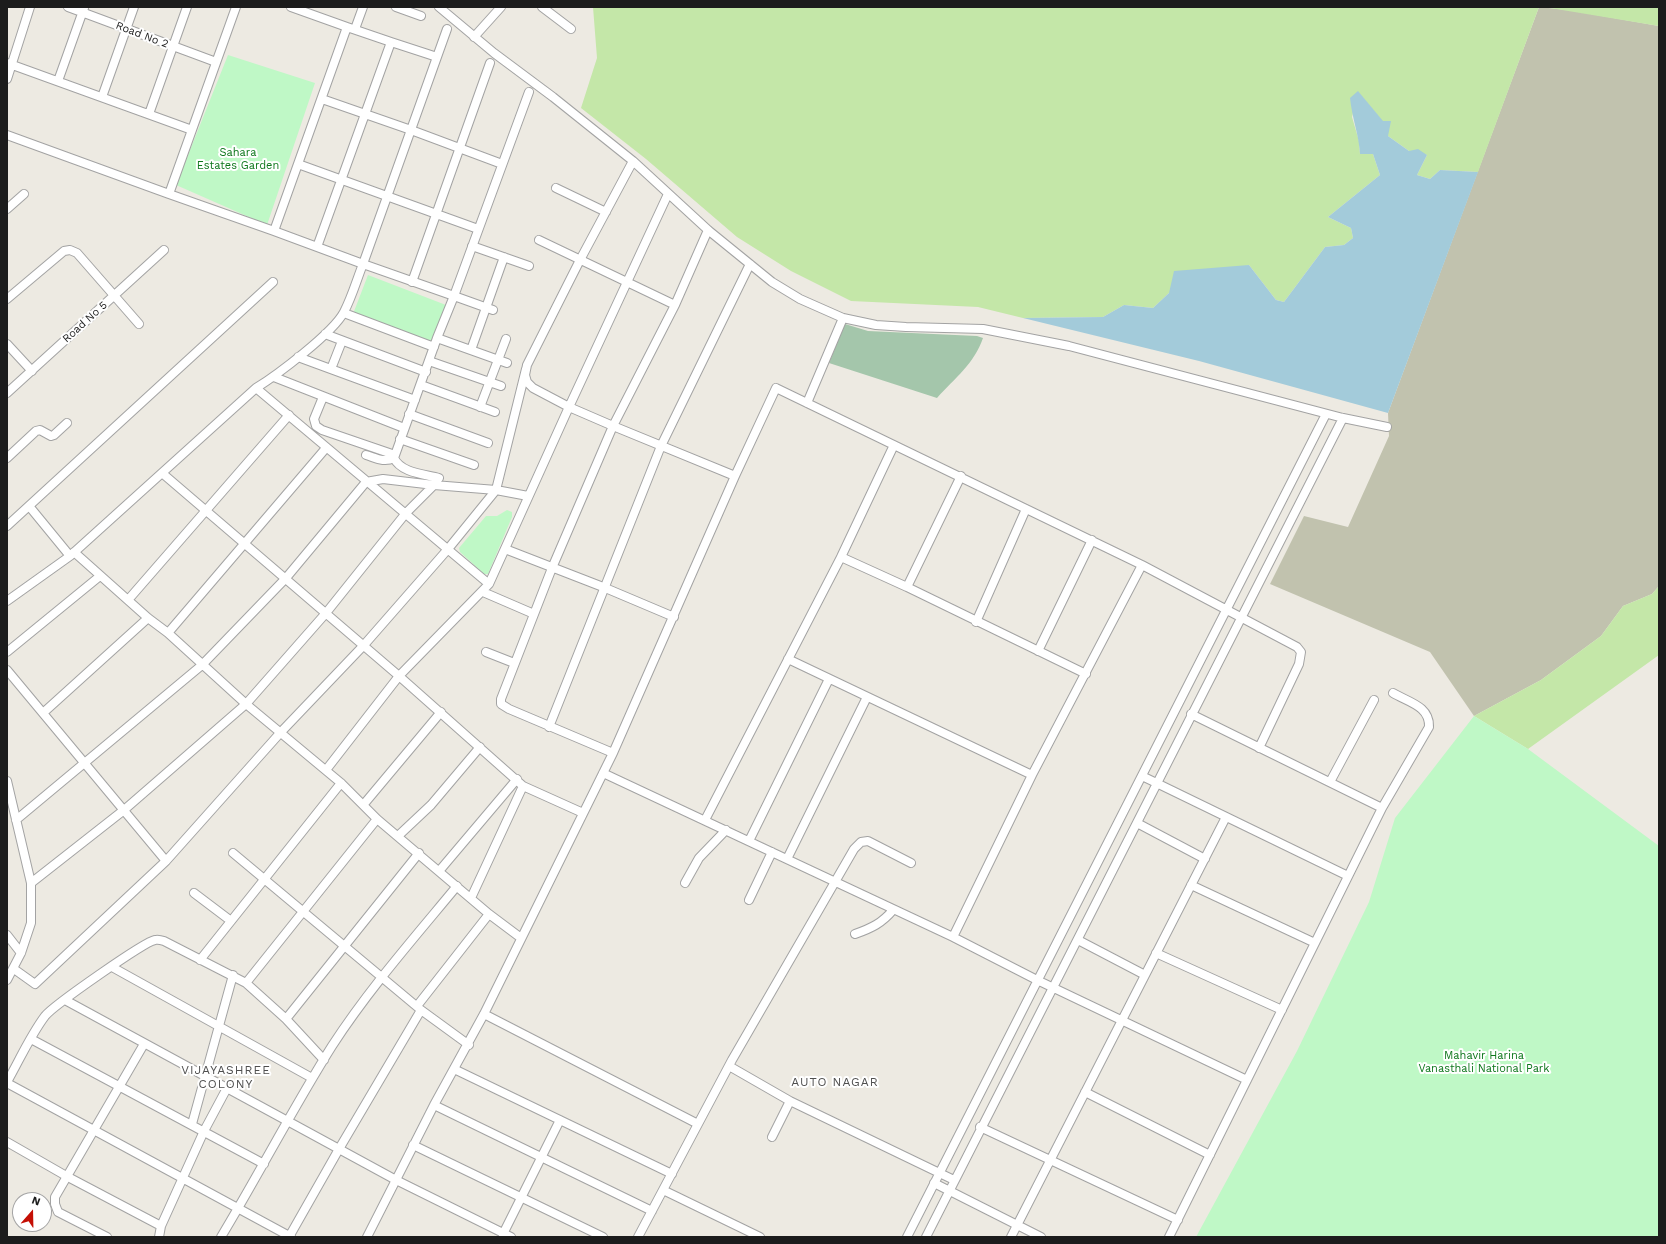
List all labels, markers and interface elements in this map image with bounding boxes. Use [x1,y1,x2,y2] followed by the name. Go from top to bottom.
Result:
[114,19,170,51] street label: Road No 2
[197,146,279,172] park label: Sahara Estates Garden
[60,299,110,345] street label: Road No 5
[1418,1049,1550,1075] park label: Mahavir Harina Vanasthali National Park
[181,1063,271,1091] district label: VIJAYASHREE COLONY
[791,1075,879,1089] district label: AUTO NAGAR
[12,1192,52,1232] north arrow
[30,1194,42,1209] text: N

